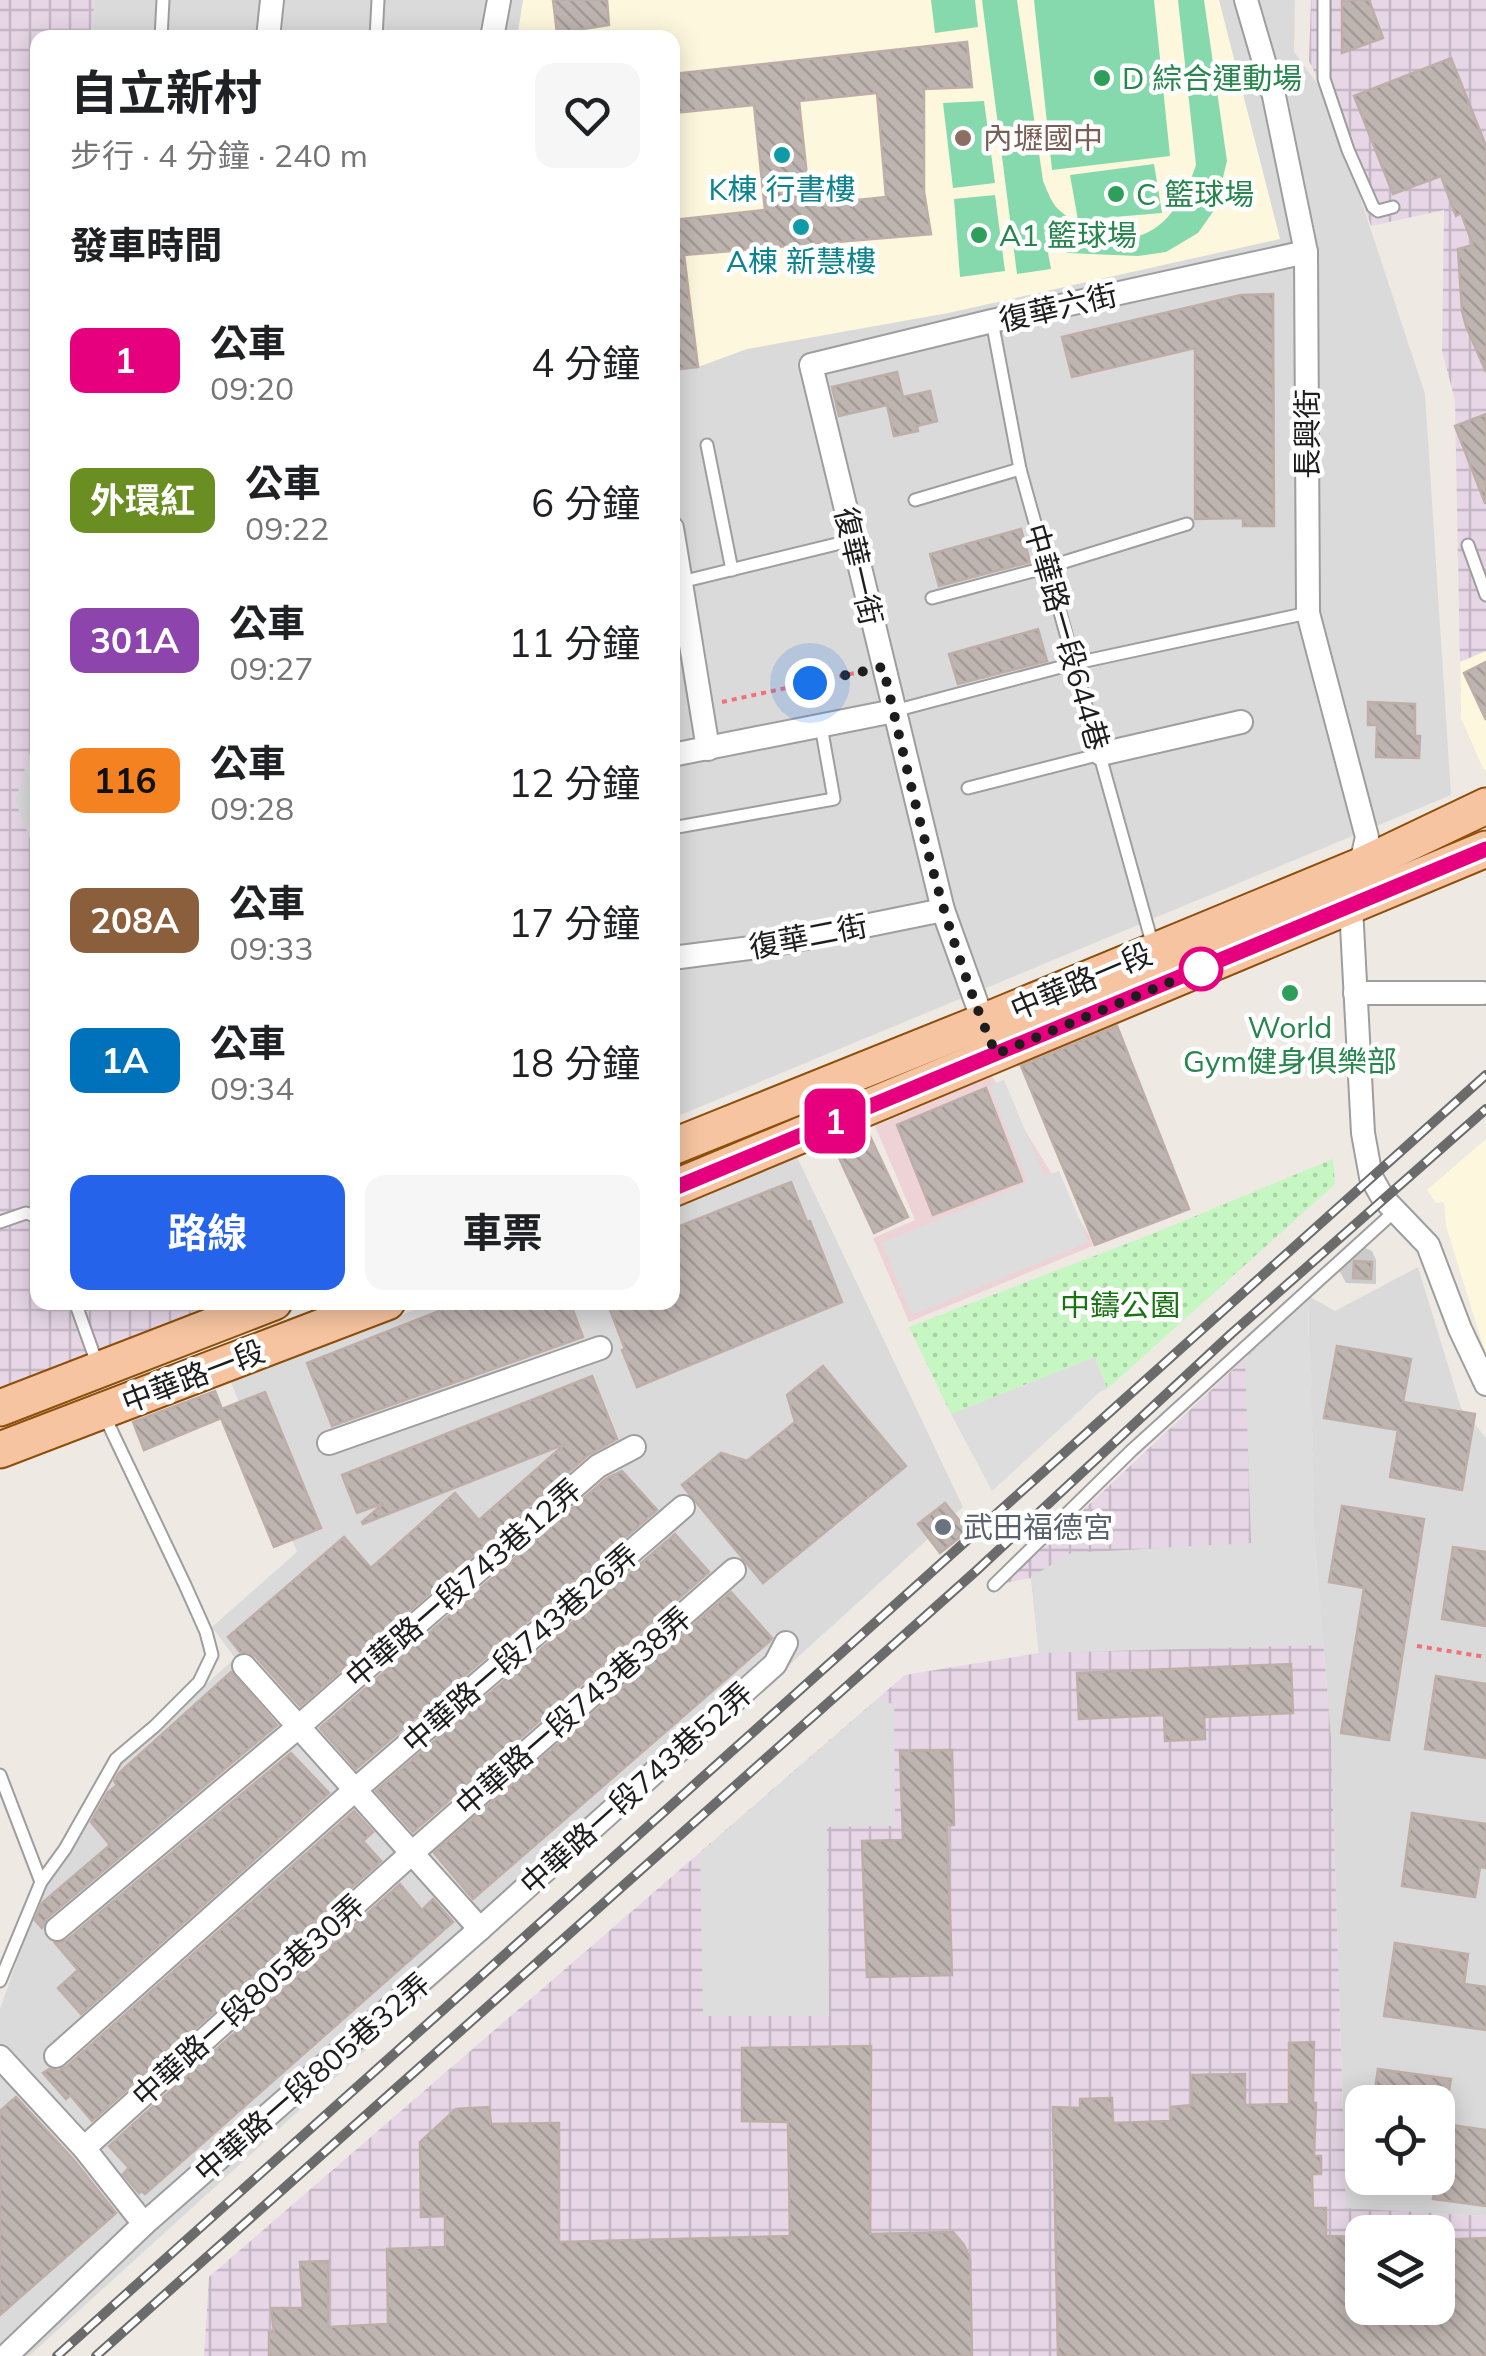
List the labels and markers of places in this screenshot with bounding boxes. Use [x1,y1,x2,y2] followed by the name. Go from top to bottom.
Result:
[1122,59,1302,97] place label: D 綜合運動場
[1091,67,1113,89] marker: D 綜合運動場
[983,119,1103,157] place label: 內壢國中
[952,127,974,149] marker: 內壢國中
[771,144,793,166] marker: K棟 行書樓
[709,170,855,208] place label: K棟 行書樓
[1136,175,1254,213] place label: C 籃球場
[1105,183,1127,205] marker: C 籃球場
[790,216,812,238] marker: A棟 新慧樓
[999,216,1137,254] place label: A1 籃球場
[968,224,990,246] marker: A1 籃球場
[726,242,876,280] place label: A棟 新慧樓
[1180,948,1222,990] unlabelled marker
[1279,982,1301,1004] marker: World Gym健身俱樂部
[1183,1008,1397,1080] place label: World Gym健身俱樂部
[963,1508,1113,1546] place label: 武田福德宮
[932,1516,954,1538] marker: 武田福德宮

